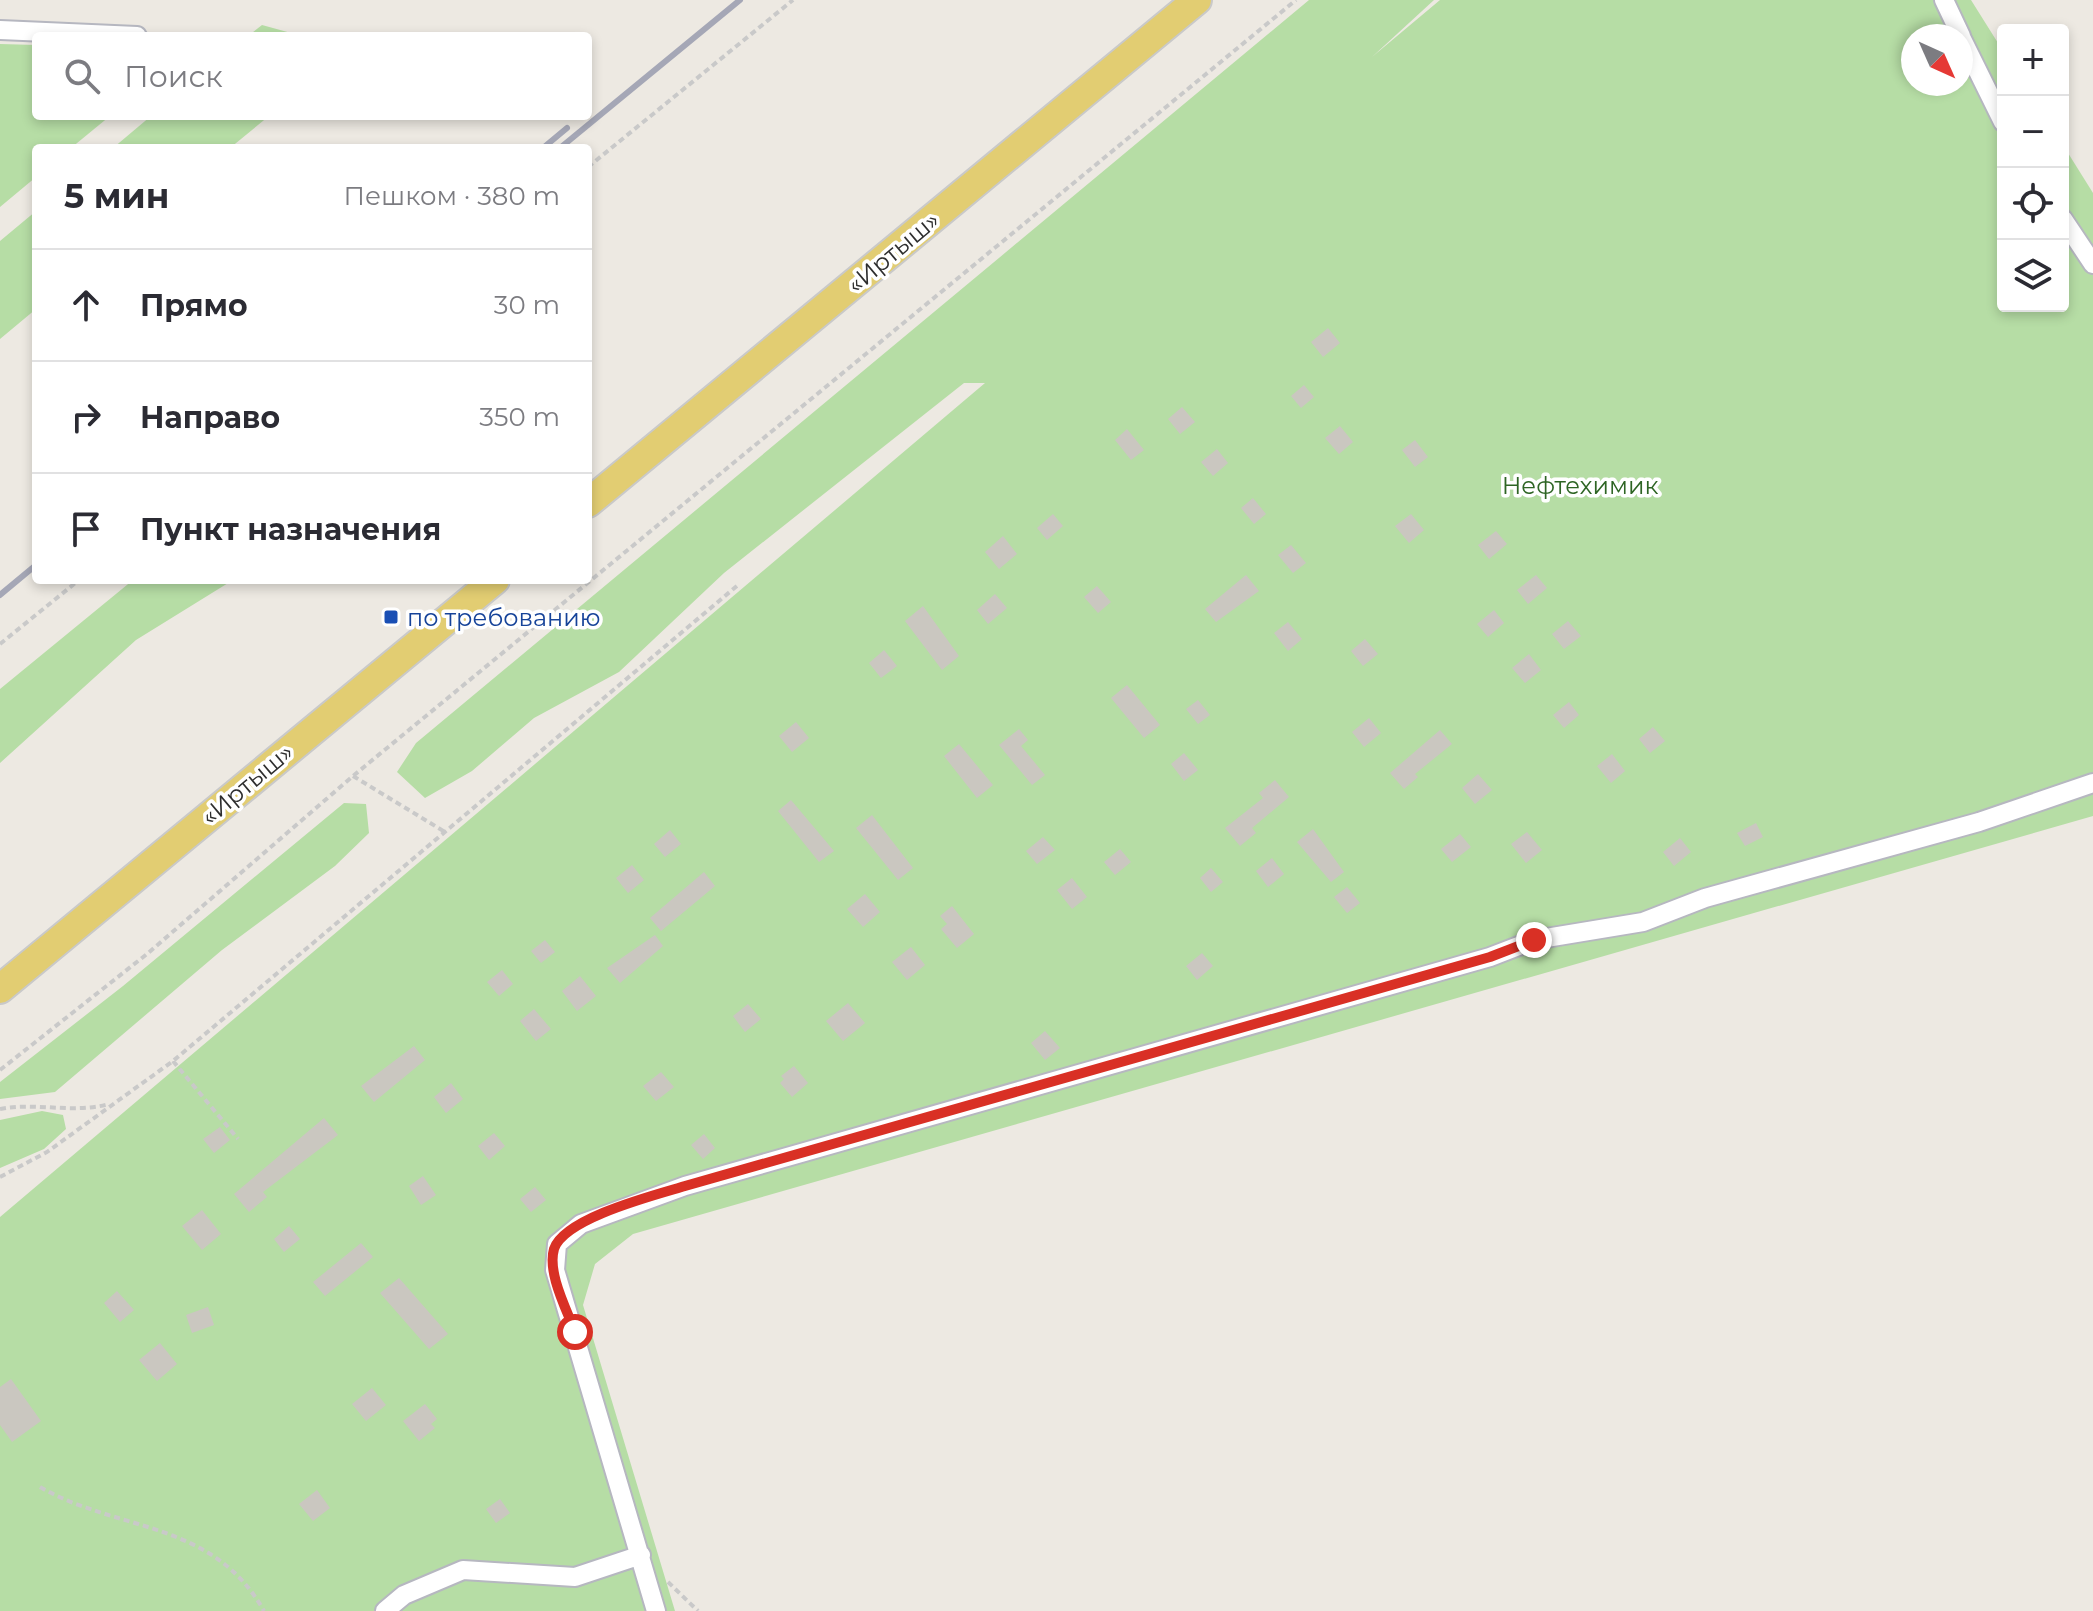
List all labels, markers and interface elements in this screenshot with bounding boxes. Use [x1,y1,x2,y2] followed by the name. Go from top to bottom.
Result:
[1901,24,1973,96] north arrow
[1997,24,2069,312] map controls
[1997,24,2069,96] button: +
[32,32,592,120] search box
[60,54,104,98] icon: search
[124,58,223,95] text: Поиск
[1997,96,2069,168] button: −
[1997,168,2069,240] button: locate
[64,175,169,217] text: 5 мин
[344,180,560,212] text: Пешком · 380 m
[841,205,945,299] street label: «Иртыш»
[1997,240,2069,312] button: layers
[64,283,108,327] icon: ahead
[140,287,248,324] text: Прямо
[494,289,560,321] text: 30 m
[64,395,108,439] icon: right
[140,399,280,436] text: Направо
[479,401,560,433] text: 350 m
[1502,471,1658,500] park label: Нефтехимик
[64,507,108,551] icon: arrive
[140,511,441,548] text: Пункт назначения
[407,603,601,632] place label: по требованию
[382,608,400,626] marker: по требованию
[195,737,299,831] street label: «Иртыш»
[1516,922,1552,958] route end
[557,1314,593,1350] route start

